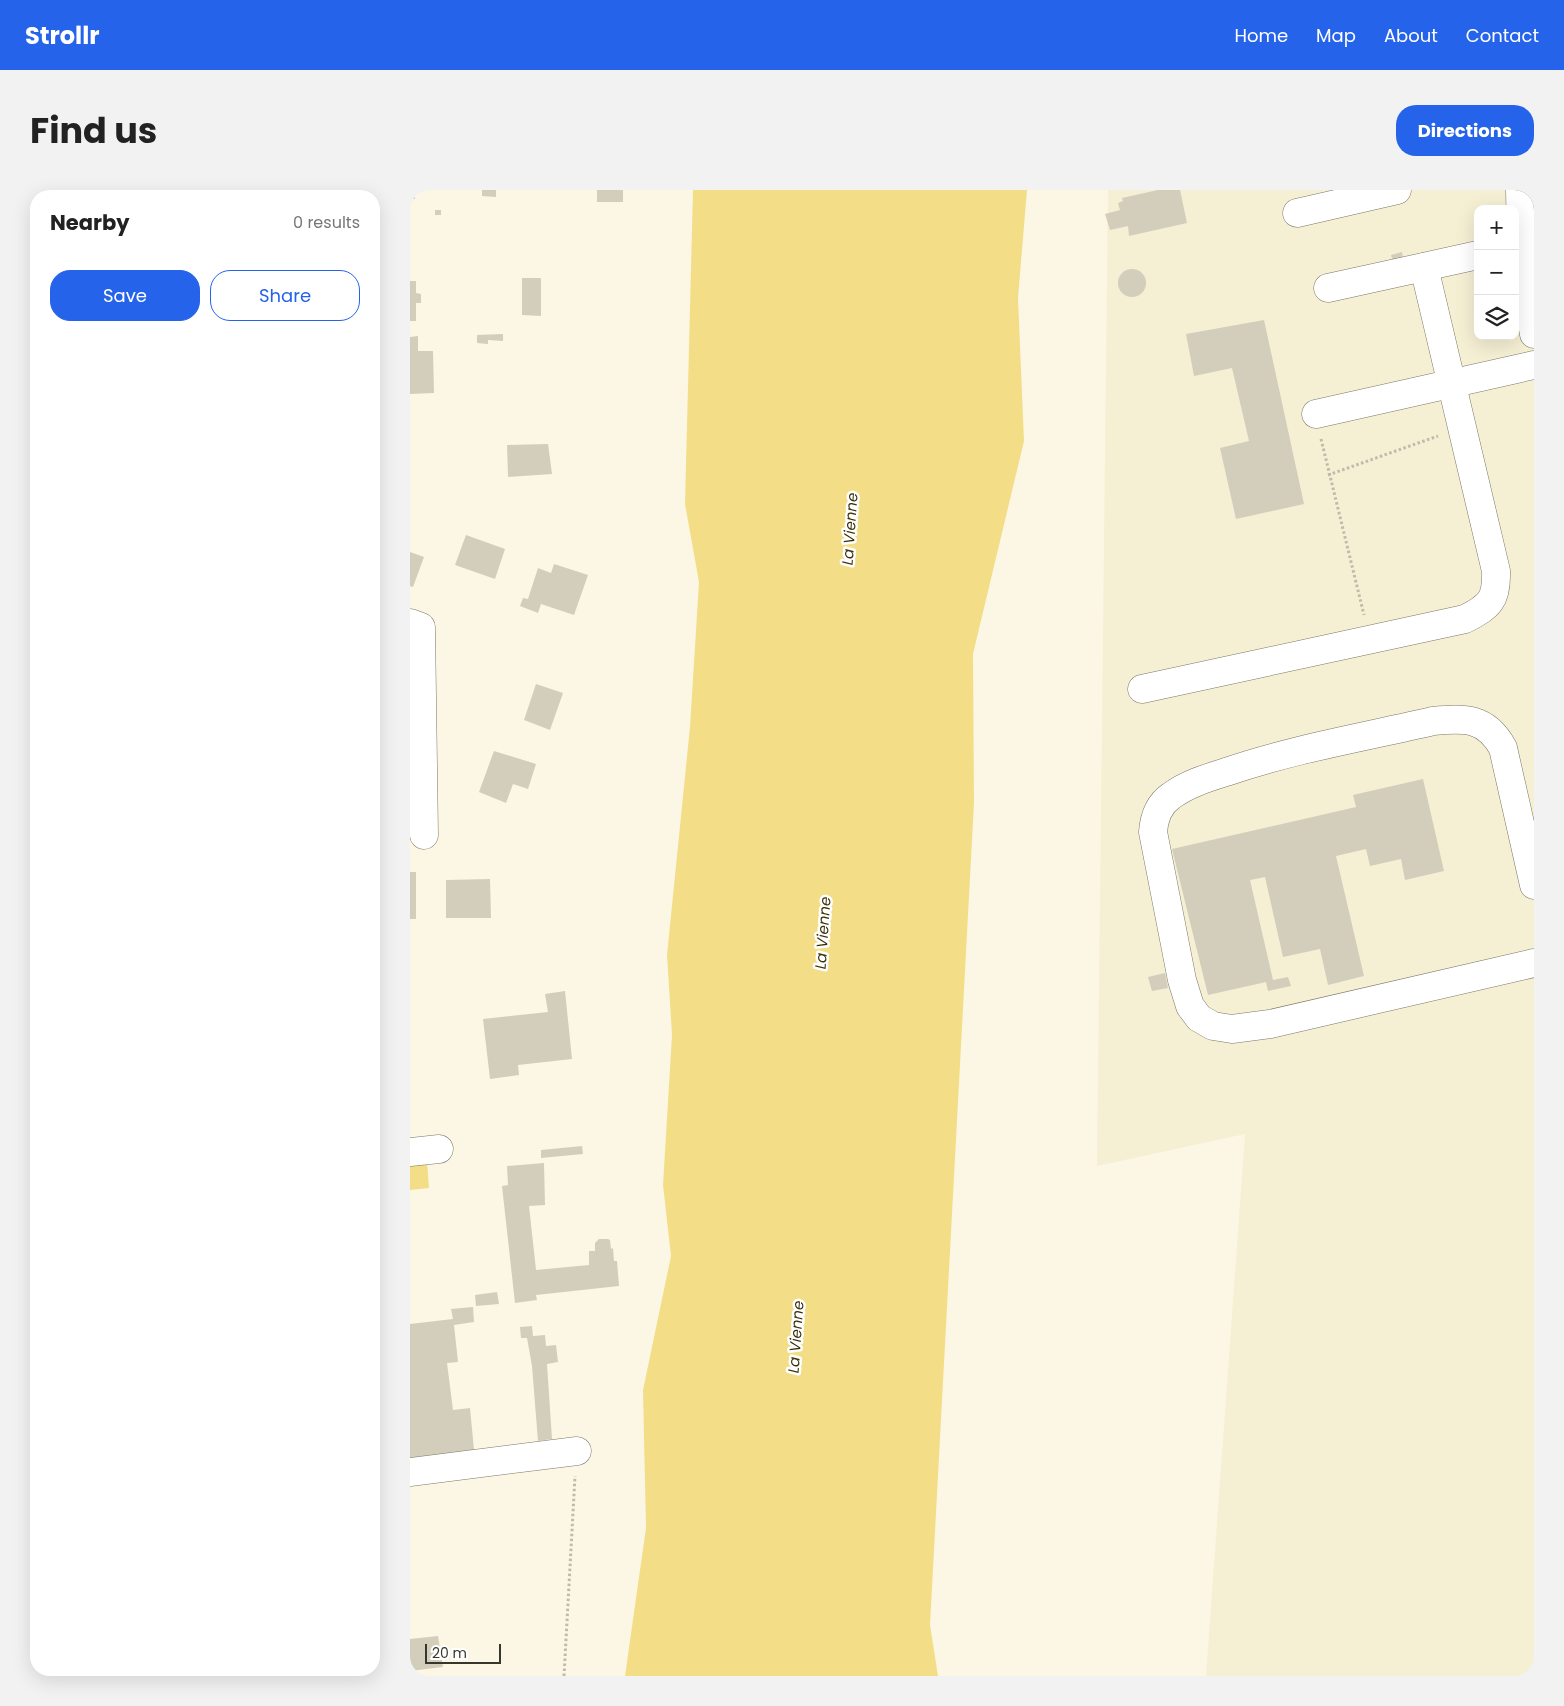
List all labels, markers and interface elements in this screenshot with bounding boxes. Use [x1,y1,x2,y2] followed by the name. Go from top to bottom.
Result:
[25,19,100,52] text: Strollr
[1234,23,1288,48] text: Home
[1316,23,1356,48] text: Map
[1384,23,1438,48] text: About
[1466,23,1539,48] text: Contact
[1396,105,1534,156] button: Directions
[30,106,157,155] text: Find us
[1474,205,1519,340] map controls
[1474,205,1519,250] button: +
[50,208,130,237] text: Nearby
[293,211,360,234] text: 0 results
[1474,250,1519,295] button: −
[50,270,200,321] button: Save
[210,270,360,321] button: Share
[1474,295,1519,340] button: layers
[836,492,863,566] water label: La Vienne
[809,896,836,970] water label: La Vienne
[782,1300,809,1374] water label: La Vienne
[425,1641,501,1664] scale bar
[432,1643,467,1663] text: 20 m

